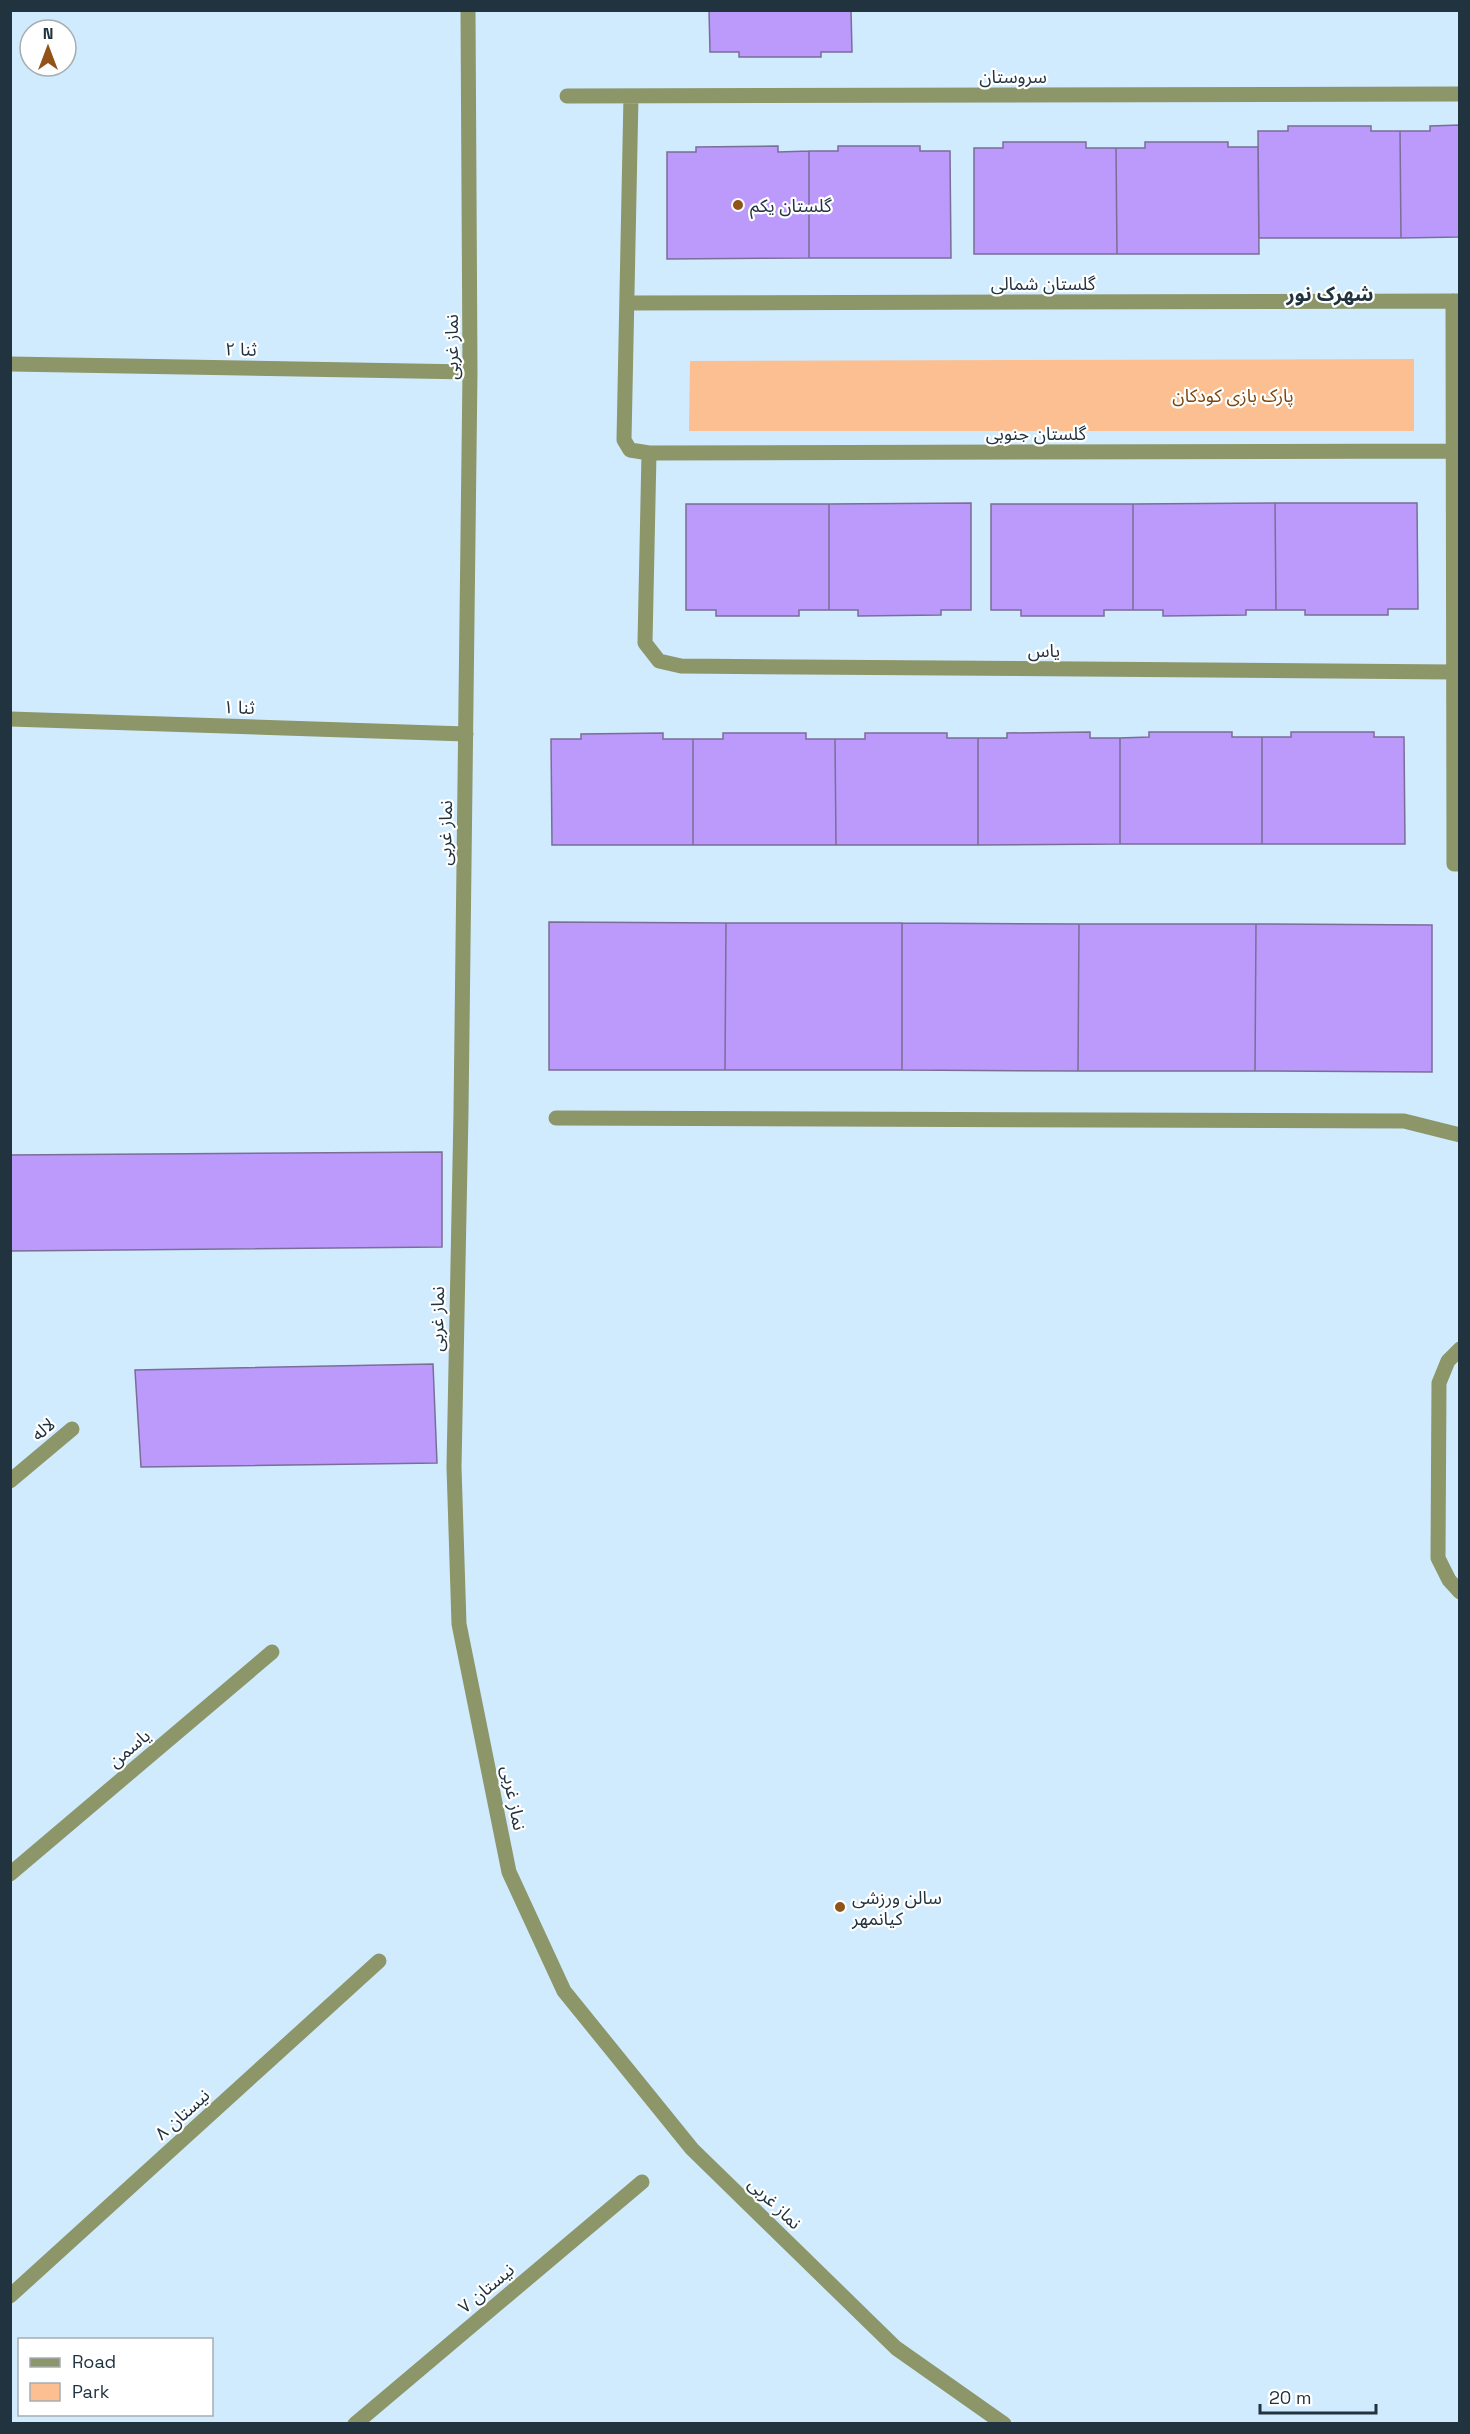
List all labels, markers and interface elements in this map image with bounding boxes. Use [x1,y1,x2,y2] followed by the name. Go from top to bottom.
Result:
[18,18,78,78] north arrow
[43,23,53,44] text: N
[979,65,1047,88] street label: سروستان
[750,194,832,219] place label: گلستان یکم
[731,198,745,212] marker: گلستان یکم
[991,272,1096,295] street label: گلستان شمالی
[1286,281,1373,307] district label: شهرک نور
[440,314,463,380] street label: نماز غربی
[225,337,257,361] street label: ثنا ۲
[1172,384,1294,407] park label: پارک بازی کودکان
[986,422,1087,445] street label: گلستان جنوبی
[1028,639,1060,662] street label: یاس
[223,695,255,719] street label: ثنا ۱
[433,800,457,866] street label: نماز غربی
[425,1286,449,1352] street label: نماز غربی
[26,1413,60,1445] street label: لاله
[103,1724,155,1772] street label: یاسمن
[496,1764,532,1832] street label: نماز غربی
[851,1886,942,1930] place label: سالن ورزشی کیانمهر
[833,1900,847,1914] marker: سالن ورزشی کیانمهر
[150,2083,214,2145] street label: نیستان ۸
[743,2172,807,2234] street label: نماز غربی
[453,2258,519,2318] street label: نیستان ۷
[18,2338,213,2416] legend
[72,2350,116,2373] text: Road
[1260,2377,1376,2415] scale bar
[72,2380,110,2403] text: Park
[1269,2386,1312,2409] text: 20 m

